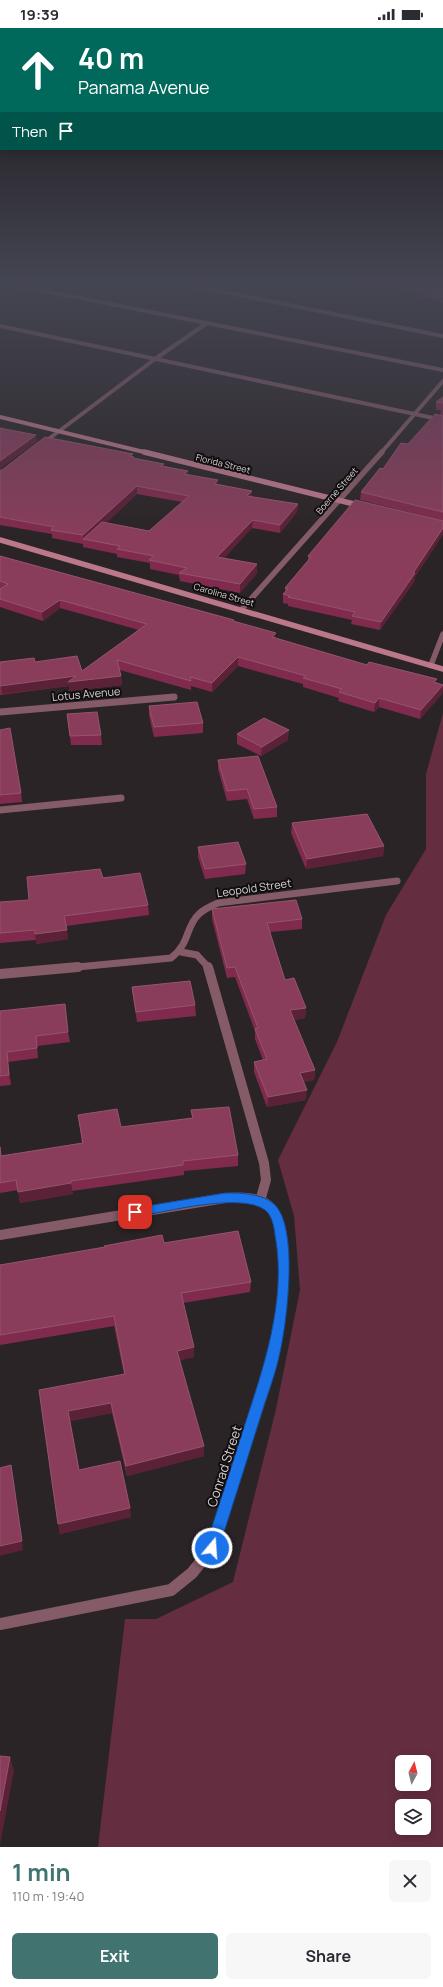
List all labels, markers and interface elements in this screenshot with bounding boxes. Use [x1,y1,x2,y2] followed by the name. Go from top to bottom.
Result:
[20,4,59,25] text: 19:39
[78,39,144,77] text: 40 m
[12,44,64,96] icon: ahead
[78,75,210,99] text: Panama Avenue
[55,120,77,142] icon: arrive
[12,121,47,142] text: Then
[194,450,252,477] street label: Florida Street
[313,464,361,517] street label: Boerne Street
[192,580,256,610] street label: Carolina Street
[51,683,121,704] street label: Lotus Avenue
[216,875,292,900] street label: Leopold Street
[118,1195,152,1229] pin
[124,1201,146,1223] icon: arrive
[202,1423,246,1509] street label: Conrad Street
[191,1527,233,1569] position arrow
[395,1755,431,1791] north arrow
[395,1755,431,1835] map controls
[395,1799,431,1835] button: layers
[12,1855,71,1888] text: 1 min
[389,1860,431,1902] button: close
[12,1887,84,1905] text: 110 m · 19:40
[12,1933,218,1979] button: Exit
[226,1933,431,1979] button: Share

